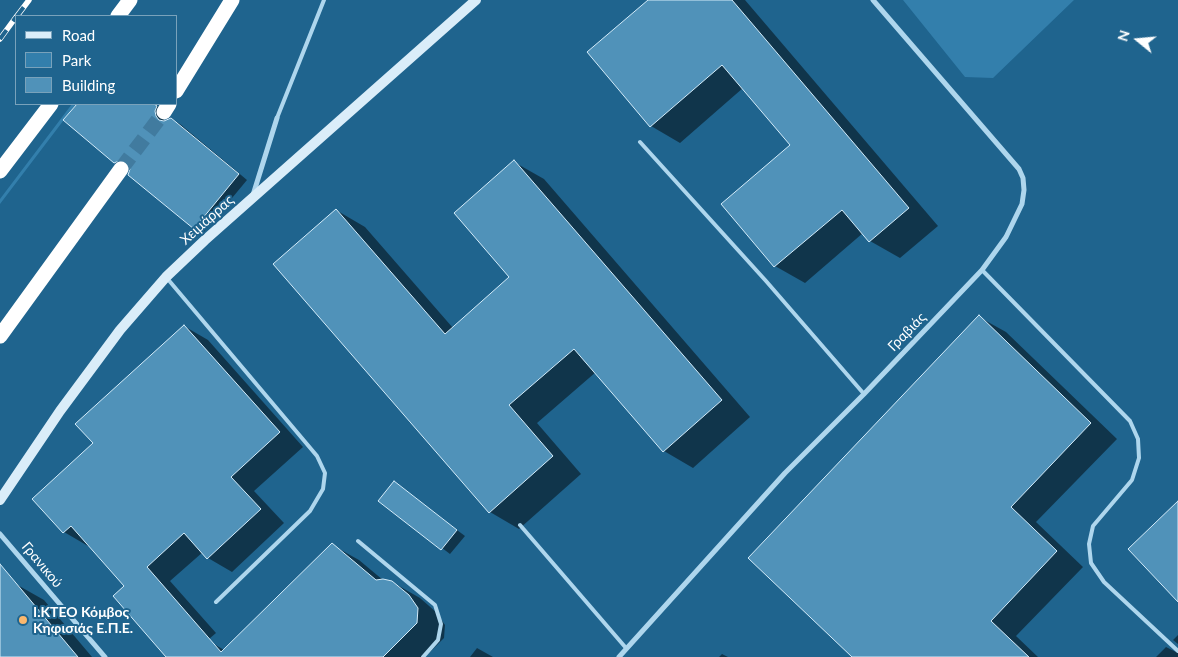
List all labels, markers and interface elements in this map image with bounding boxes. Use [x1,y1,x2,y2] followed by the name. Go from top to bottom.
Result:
[15,15,178,105] legend
[1113,15,1163,65] north arrow
[62,26,95,44] text: Road
[1113,28,1133,43] text: N
[62,51,91,69] text: Park
[62,76,115,94] text: Building
[177,192,237,248] street label: Χειμάρρας
[884,309,930,355] street label: Γραβιάς
[18,539,66,591] street label: Γρανικού
[33,604,133,636] place label: Ι.ΚΤΕΟ Κόμβος Κηφισιάς Ε.Π.Ε.
[17,614,29,626] marker: Ι.ΚΤΕΟ Κόμβος Κηφισιάς Ε.Π.Ε.

